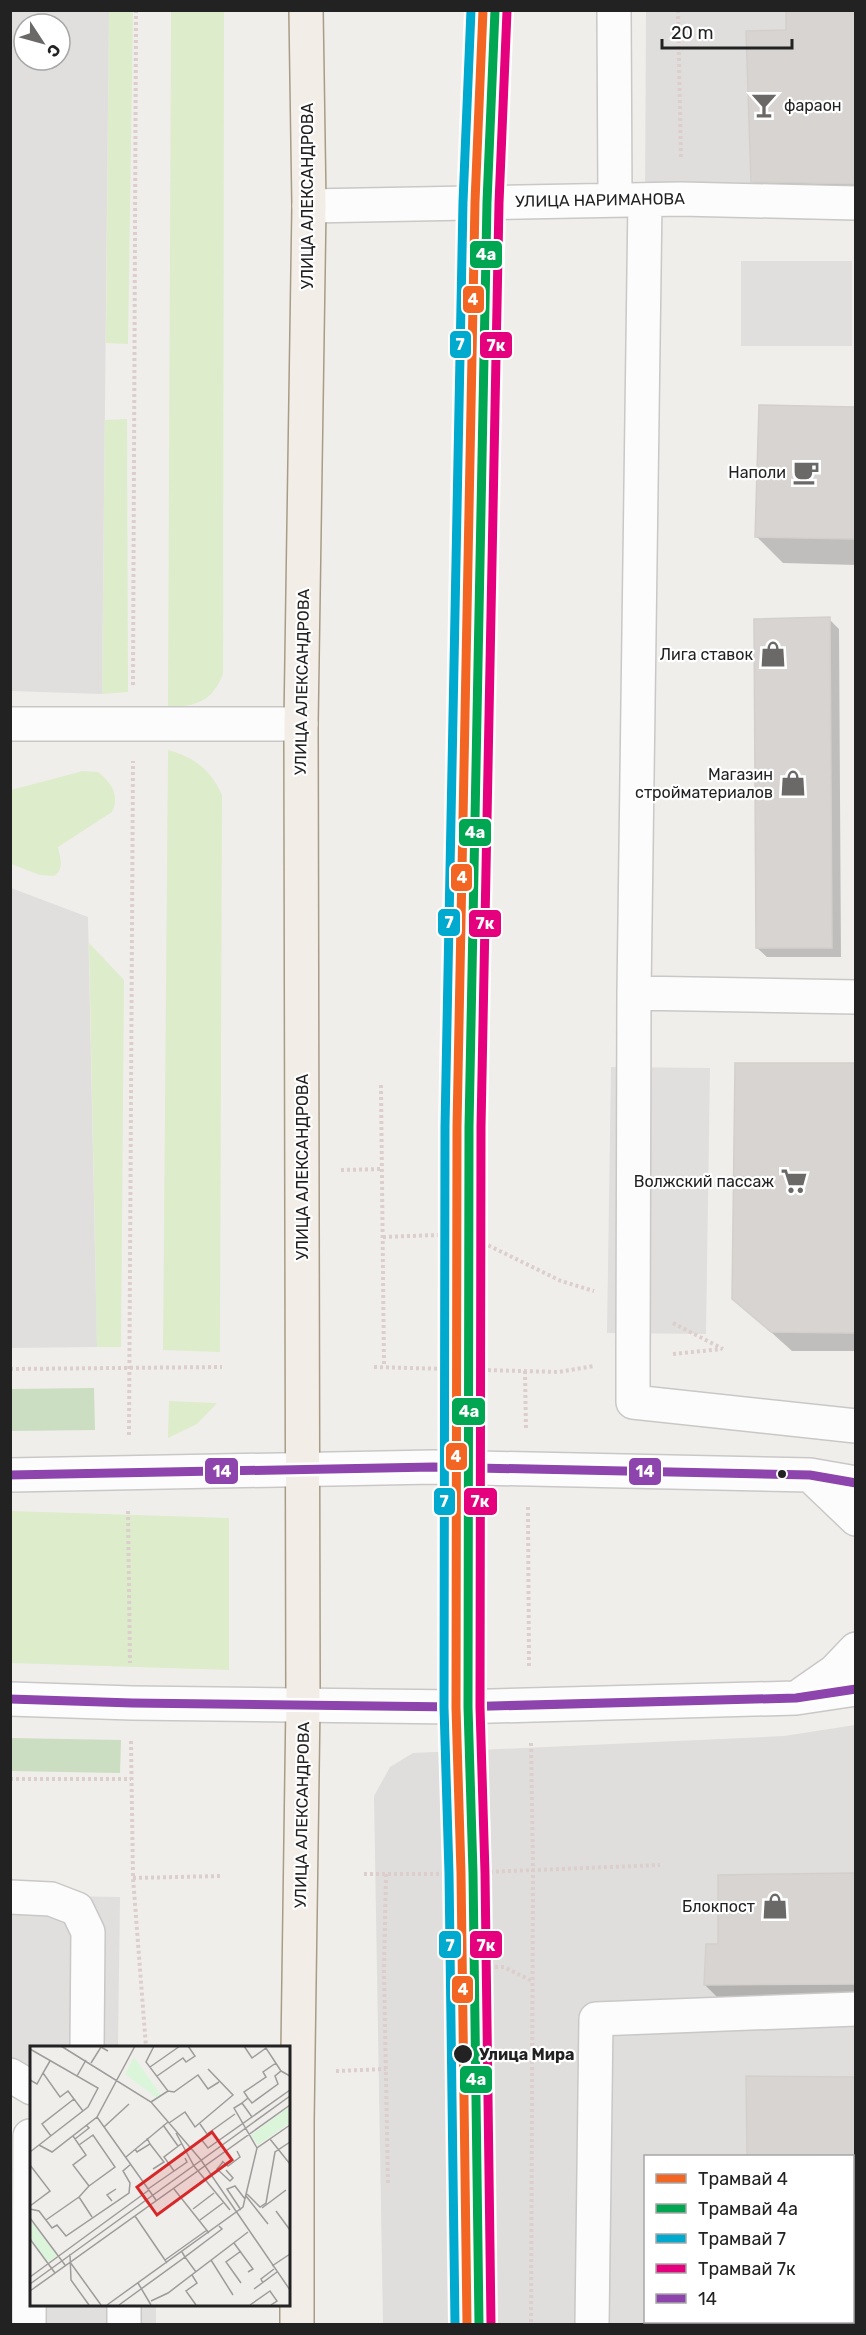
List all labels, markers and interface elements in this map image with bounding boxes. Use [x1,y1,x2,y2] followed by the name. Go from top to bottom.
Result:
[12,12,72,72] north arrow
[662,12,792,50] scale bar
[671,22,713,44] text: 20 m
[43,40,65,61] text: С
[749,90,779,120] bar icon: фараон
[784,96,842,115] place label: фараон
[298,103,317,289] street label: УЛИЦА АЛЕКСАНДРОВА
[515,189,685,211] street label: УЛИЦА НАРИМАНОВА
[469,240,503,269] line badge: 4а
[476,245,496,264] text: 4а
[462,285,485,314] line badge: 4
[468,290,479,309] text: 4
[449,330,472,359] line badge: 7
[479,331,513,359] line badge: 7к
[455,335,465,354] text: 7
[487,336,506,355] text: 7к
[791,457,821,487] cafe icon: Наполи
[728,463,786,482] place label: Наполи
[291,588,313,775] street label: УЛИЦА АЛЕКСАНДРОВА
[758,639,788,669] shop icon: Лига ставок
[660,645,753,664] place label: Лига ставок
[635,765,773,802] place label: Магазин стройматериалов
[778,768,808,798] shop icon: Магазин стройматериалов
[458,818,492,847] line badge: 4а
[465,823,485,842] text: 4а
[450,863,473,892] line badge: 4
[457,868,468,887] text: 4
[437,908,461,937] line badge: 7
[468,909,502,938] line badge: 7к
[444,913,454,932] text: 7
[476,914,495,933] text: 7к
[293,1074,312,1260] street label: УЛИЦА АЛЕКСАНДРОВА
[779,1166,809,1196] supermarket icon: Волжский пассаж
[634,1172,774,1191] place label: Волжский пассаж
[451,1397,486,1426] line badge: 4а
[459,1402,479,1421] text: 4а
[445,1442,468,1471] line badge: 4
[451,1447,462,1466] text: 4
[204,1457,239,1485] line badge: 14
[628,1457,662,1486] line badge: 14
[213,1462,232,1481] text: 14
[636,1462,655,1481] text: 14
[776,1468,788,1480] unlabelled marker
[433,1487,456,1516] line badge: 7
[463,1487,498,1516] line badge: 7к
[439,1492,449,1511] text: 7
[471,1492,490,1511] text: 7к
[291,1721,313,1908] street label: УЛИЦА АЛЕКСАНДРОВА
[760,1891,790,1921] shop icon: Блокпост
[682,1897,755,1916] place label: Блокпост
[438,1930,462,1959] line badge: 7
[469,1930,503,1959] line badge: 7к
[445,1936,455,1955] text: 7
[477,1936,496,1955] text: 7к
[451,1975,474,2004] line badge: 4
[458,1980,469,1999] text: 4
[452,2043,474,2065] marker: Улица Мира
[479,2045,575,2064] place label: Улица Мира
[30,2046,290,2305] inset map
[459,2065,493,2094] line badge: 4а
[466,2070,486,2089] text: 4а
[644,2155,854,2323] legend
[698,2168,788,2190] text: Трамвай 4
[698,2198,798,2220] text: Трамвай 4а
[698,2228,786,2250] text: Трамвай 7
[698,2258,796,2280] text: Трамвай 7к
[698,2288,717,2310] text: 14

